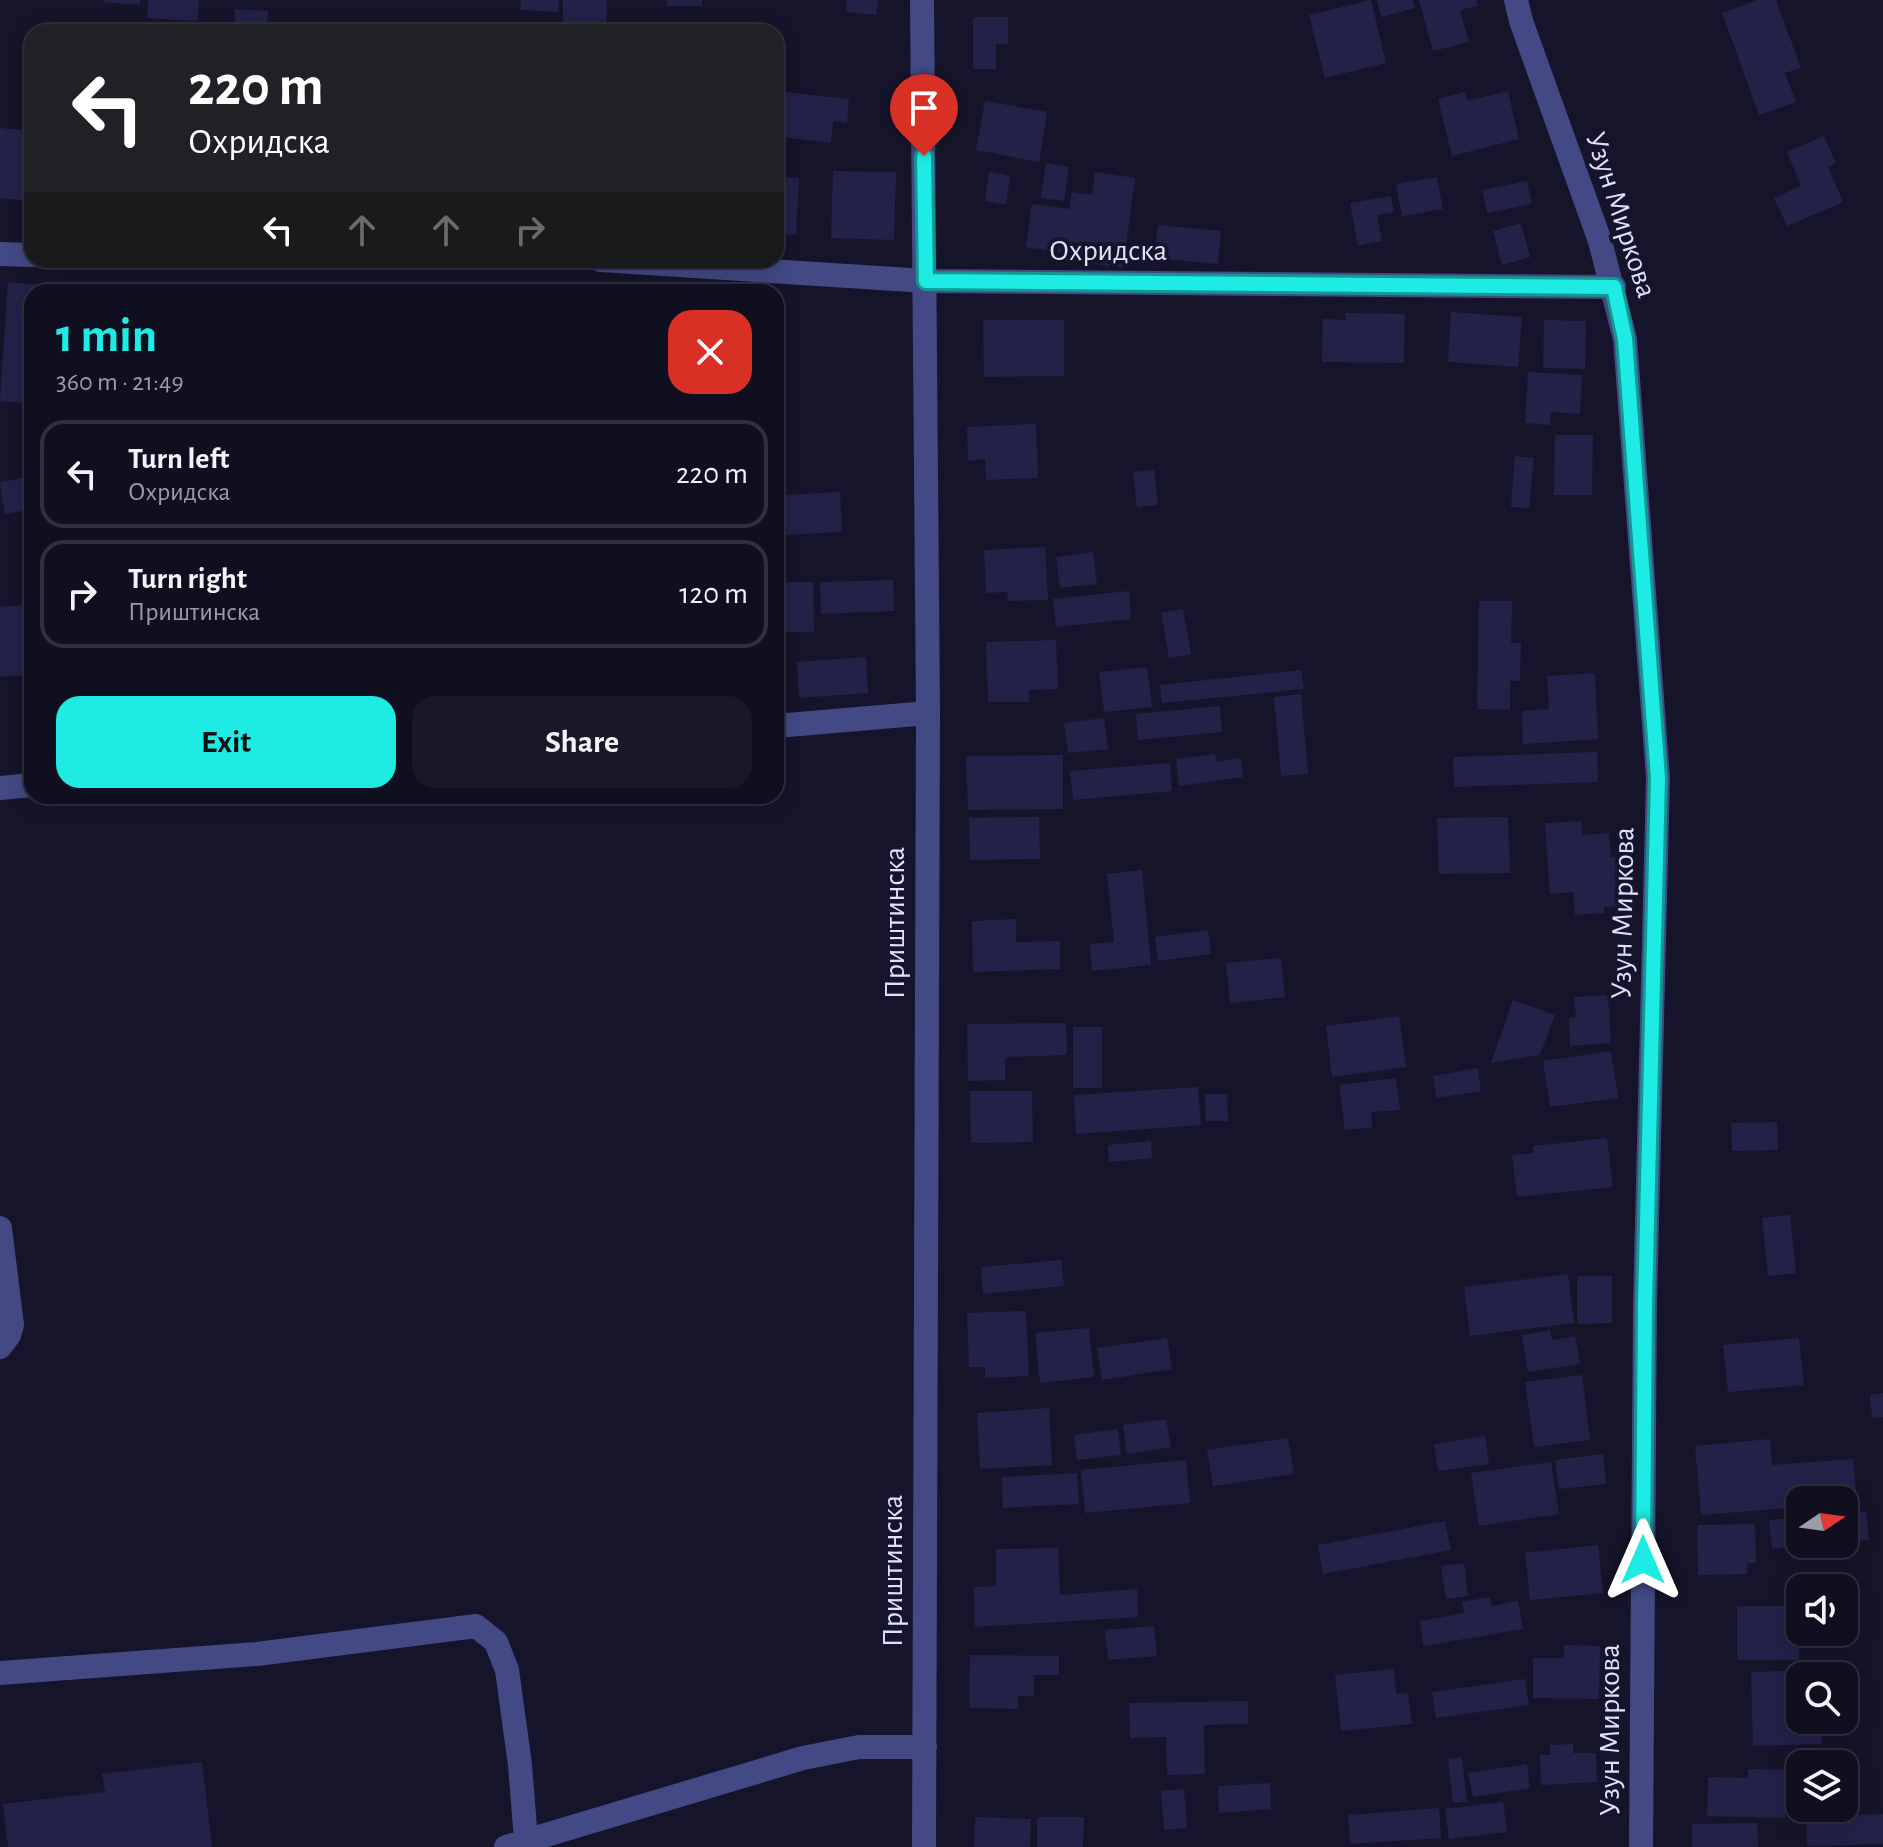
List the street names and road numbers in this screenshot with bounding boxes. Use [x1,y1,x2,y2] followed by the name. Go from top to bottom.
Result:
[1580,129,1662,301] street label: Узун Миркова
[1049,236,1167,266] street label: Охридска
[1607,827,1639,999] street label: Узун Миркова
[880,847,910,999] street label: Приштинска
[878,1495,908,1647] street label: Приштинска
[1595,1644,1625,1816] street label: Узун Миркова

